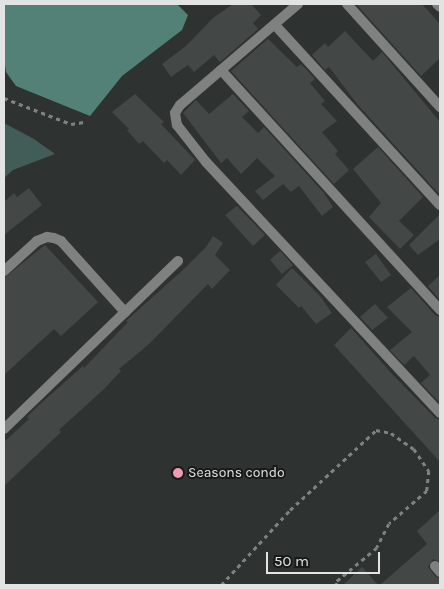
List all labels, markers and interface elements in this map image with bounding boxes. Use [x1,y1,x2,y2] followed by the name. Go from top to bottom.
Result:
[188,465,285,481] place label: Seasons condo
[172,467,184,479] marker: Seasons condo
[269,542,383,574] scale bar
[274,552,309,570] text: 50 m

